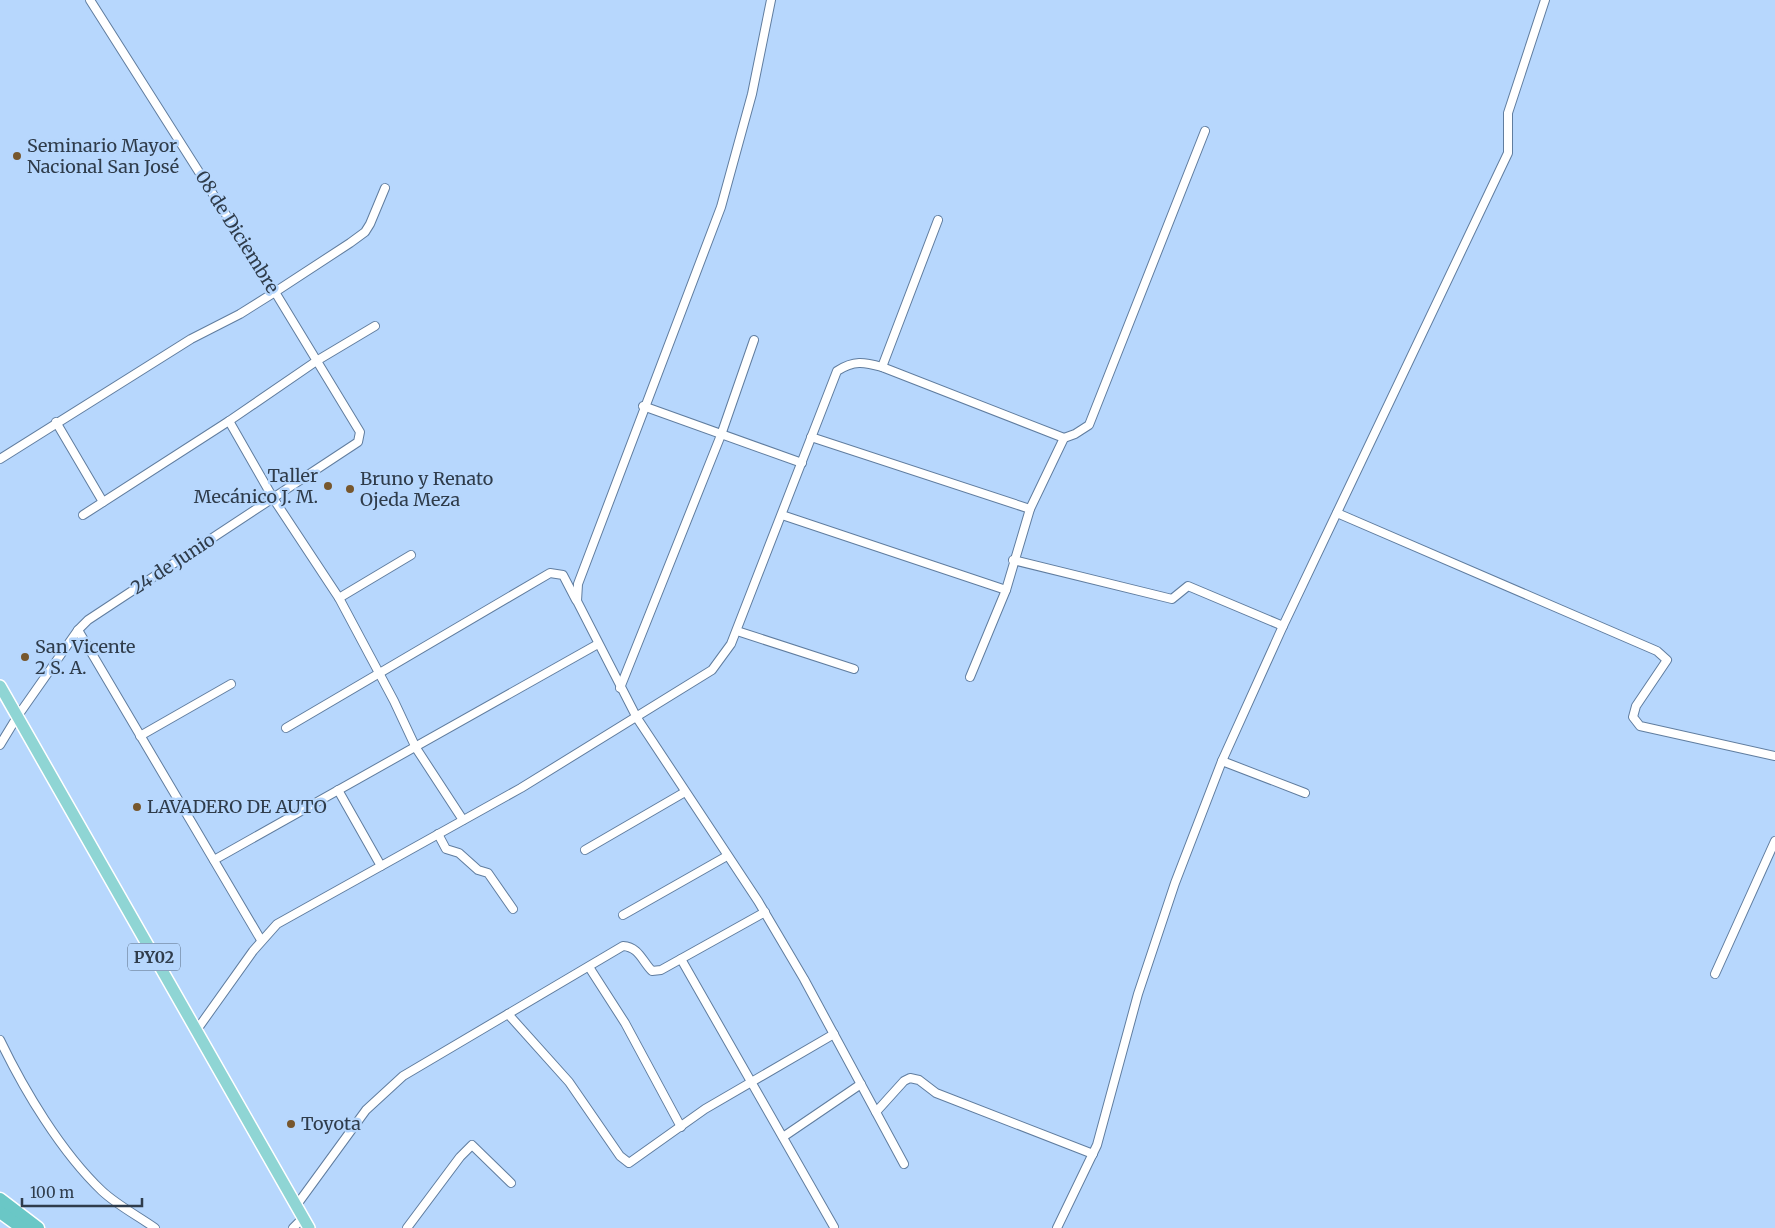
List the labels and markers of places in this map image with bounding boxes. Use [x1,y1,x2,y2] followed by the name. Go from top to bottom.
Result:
[27,134,179,178] place label: Seminario Mayor Nacional San José
[11,150,23,162] marker: Seminario Mayor Nacional San José
[194,464,318,508] place label: Taller Mecánico J. M.
[360,467,493,511] place label: Bruno y Renato Ojeda Meza
[322,480,334,492] marker: Taller Mecánico J. M.
[344,483,356,495] marker: Bruno y Renato Ojeda Meza
[35,635,136,679] place label: San Vicente 2 S. A.
[19,651,31,663] marker: San Vicente 2 S. A.
[147,795,327,818] place label: LAVADERO DE AUTO
[131,801,143,813] marker: LAVADERO DE AUTO
[301,1112,361,1135] place label: Toyota
[285,1118,297,1130] marker: Toyota

